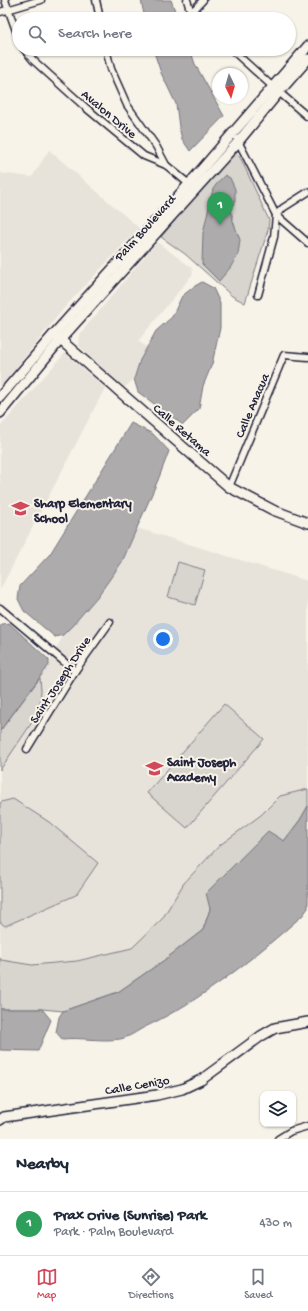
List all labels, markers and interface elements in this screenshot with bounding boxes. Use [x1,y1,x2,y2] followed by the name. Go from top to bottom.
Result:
[12,12,296,56] search box
[26,23,48,45] icon: search
[58,25,132,43] text: Search here
[212,68,248,104] north arrow
[78,87,139,143] street label: Avalon Drive
[112,191,180,266] street label: Palm Boulevard
[207,192,233,225] pin: 1
[233,371,274,440] street label: Calle Anacua
[149,402,214,461] street label: Calle Retama
[34,497,132,527] place label: Sharp Elementary School
[11,499,31,519] school or university icon: Sharp Elementary School
[153,629,173,649] your location
[27,634,95,727] street label: Saint Joseph Drive
[166,756,236,786] place label: Saint Joseph Academy
[144,758,164,778] school or university icon: Saint Joseph Academy
[104,1073,171,1099] street label: Calle Cenizo
[260,1091,296,1127] map controls
[260,1091,296,1127] button: layers
[16,1155,69,1175] text: Nearby
[54,1207,206,1225] text: Prax Orive (Sunrise) Park
[26,1216,32,1231] text: 1
[259,1216,292,1231] text: 430 m
[54,1225,173,1240] text: Park · Palm Boulevard
[36,1266,58,1302] tab: Map
[129,1266,173,1302] tab: Directions
[244,1266,272,1302] tab: Saved

